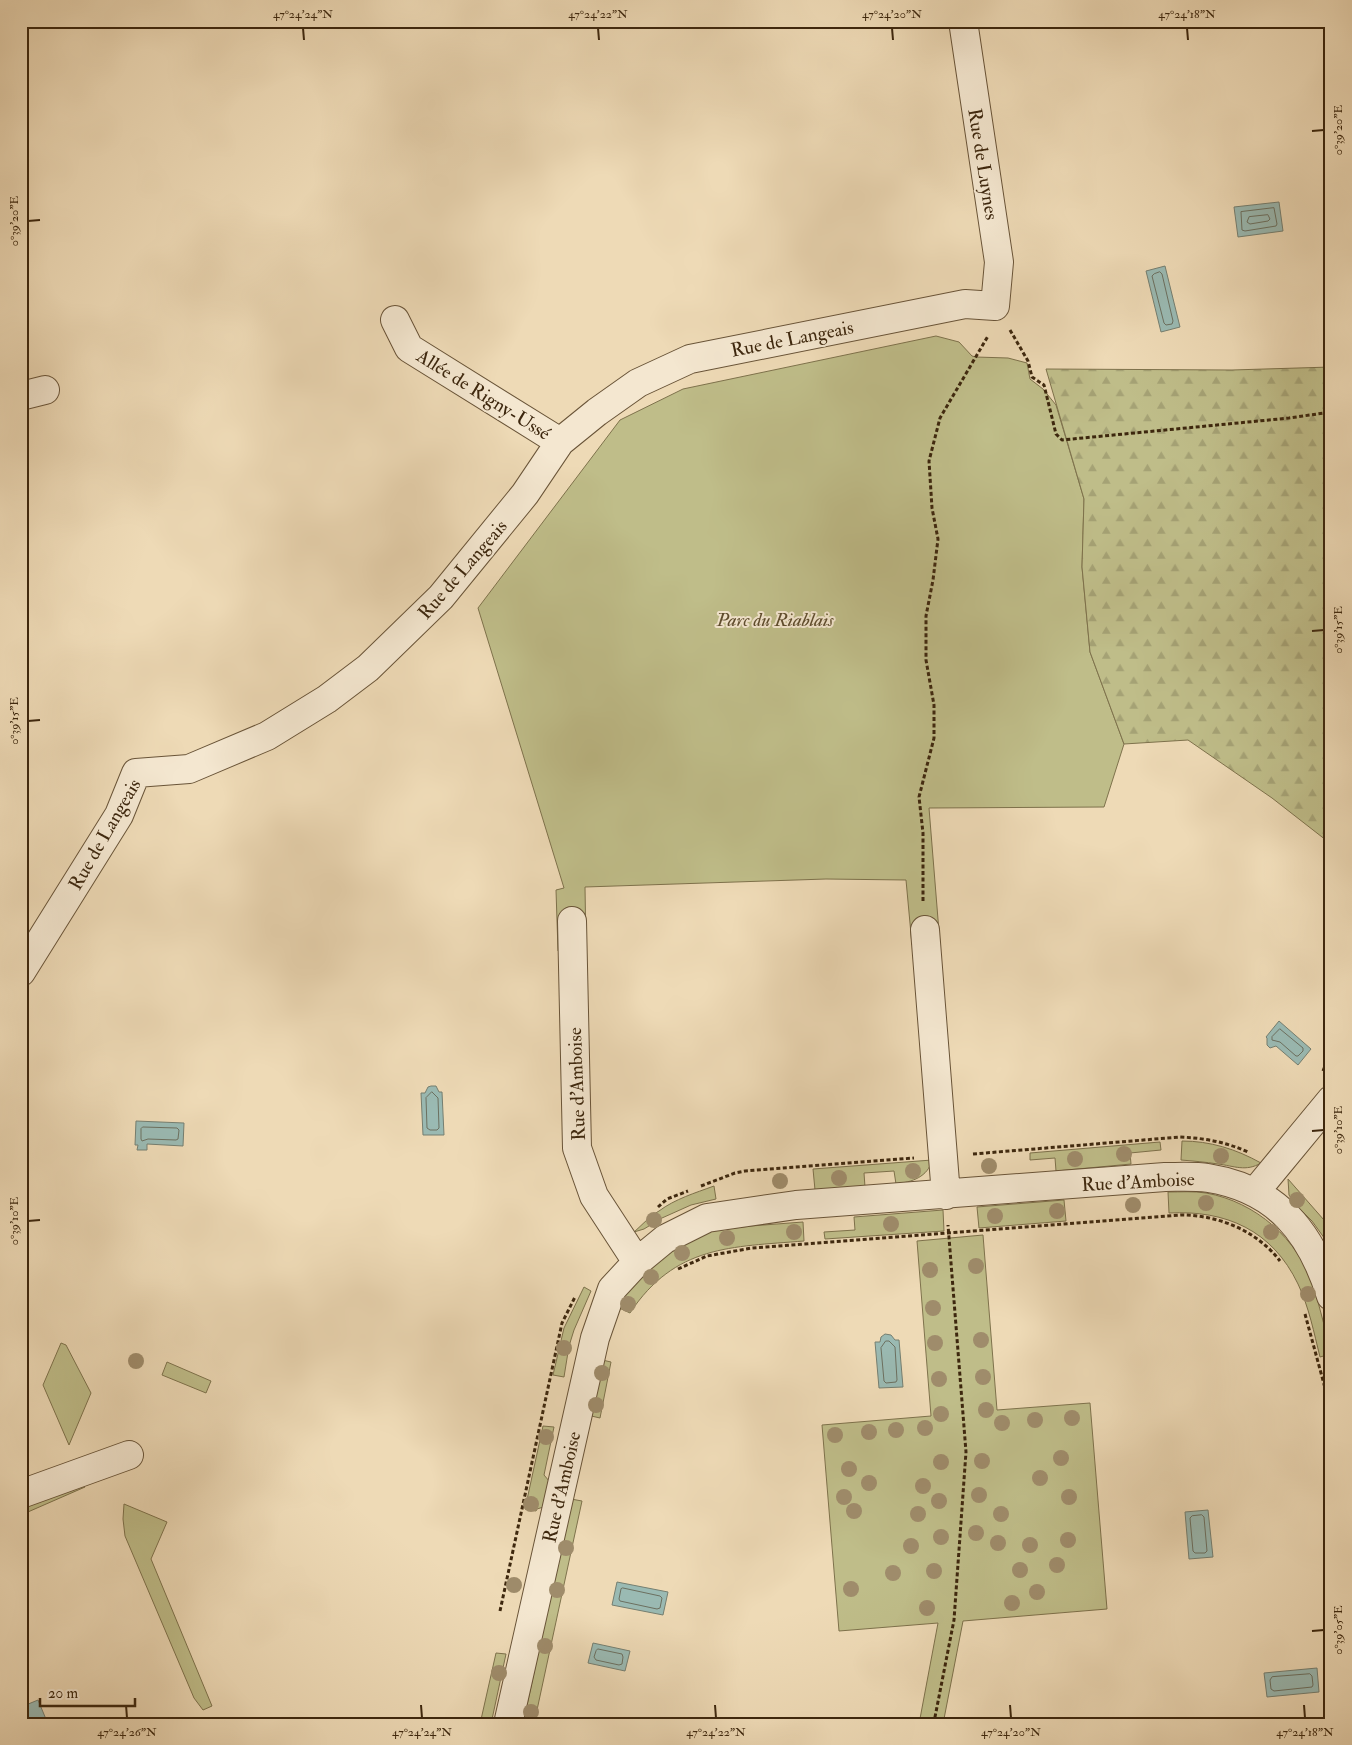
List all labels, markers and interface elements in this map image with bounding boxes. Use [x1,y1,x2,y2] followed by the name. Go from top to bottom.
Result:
[273,7,333,22] text: 47°24'24"N
[568,7,628,22] text: 47°24'22"N
[862,7,922,22] text: 47°24'20"N
[1158,7,1216,22] text: 47°24'18"N
[1331,104,1346,155] text: 0°39'20"E
[962,107,1004,222] street label: Rue de Luynes
[7,195,22,246] text: 0°39'20"E
[729,315,856,363] street label: Rue de Langeais
[411,344,555,446] street label: Allée de Rigny-Ussé
[413,515,513,625] street label: Rue de Langeais
[1331,606,1346,654] text: 0°39'15"E
[716,608,834,632] park label: Parc du Riablais
[7,697,22,745] text: 0°39'15"E
[63,775,146,894] street label: Rue de Langeais
[563,1027,591,1141] street label: Rue d'Amboise
[1331,1105,1346,1154] text: 0°39'10"E
[1081,1167,1195,1197] street label: Rue d'Amboise
[7,1196,22,1245] text: 0°39'10"E
[538,1429,586,1545] street label: Rue d'Amboise
[1331,1605,1346,1655] text: 0°39'05"E
[40,1675,135,1707] scale bar
[48,1684,78,1703] text: 20 m
[97,1725,157,1740] text: 47°24'26"N
[392,1725,452,1740] text: 47°24'24"N
[686,1725,746,1740] text: 47°24'22"N
[981,1725,1041,1740] text: 47°24'20"N
[1276,1725,1334,1740] text: 47°24'18"N

